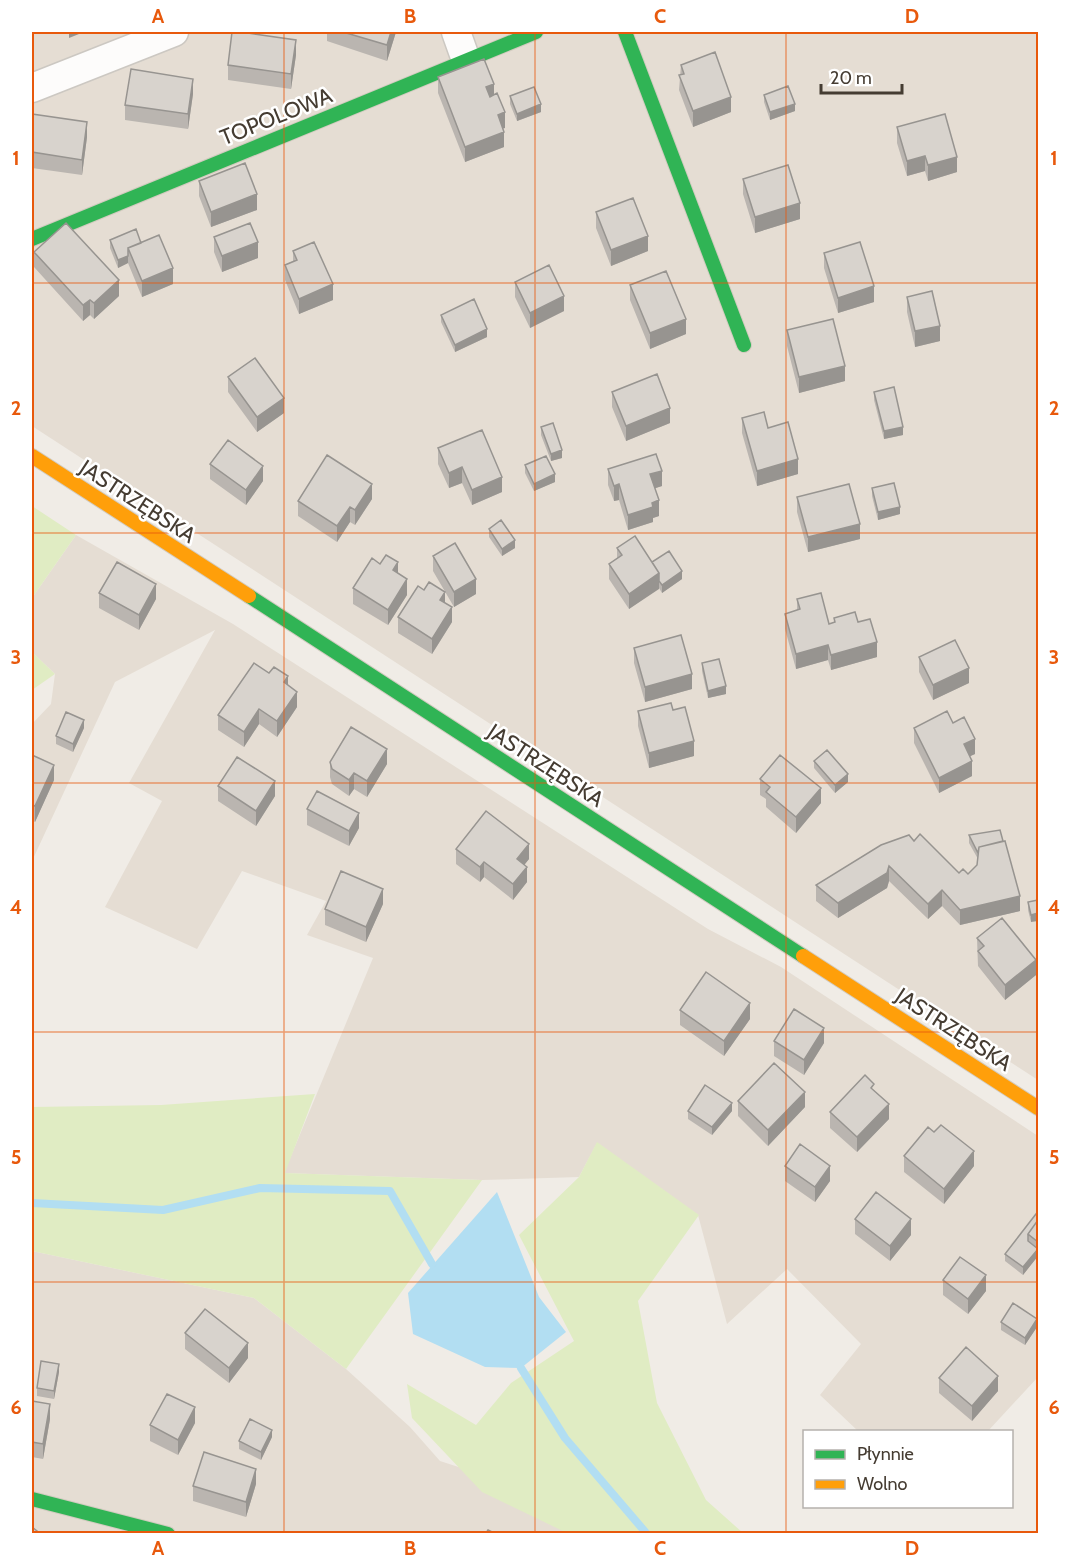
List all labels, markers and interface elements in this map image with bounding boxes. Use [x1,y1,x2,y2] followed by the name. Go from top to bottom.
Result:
[152,4,165,28] text: A
[404,4,416,28] text: B
[654,4,666,28] text: C
[905,4,919,28] text: D
[821,57,902,95] scale bar
[830,67,872,89] text: 20 m
[216,82,337,151] street label: TOPOLOWA
[12,146,20,170] text: 1
[1050,146,1058,170] text: 1
[11,396,21,420] text: 2
[1049,396,1059,420] text: 2
[74,453,201,549] street label: JASTRZĘBSKA
[11,645,21,669] text: 3
[1049,645,1059,669] text: 3
[482,717,609,813] street label: JASTRZĘBSKA
[10,895,22,919] text: 4
[1048,895,1060,919] text: 4
[890,981,1017,1077] street label: JASTRZĘBSKA
[11,1145,21,1169] text: 5
[1049,1145,1059,1169] text: 5
[10,1395,22,1419] text: 6
[1048,1395,1060,1419] text: 6
[803,1430,1013,1508] legend
[857,1443,914,1465] text: Płynnie
[857,1473,908,1495] text: Wolno
[152,1536,165,1560] text: A
[404,1536,416,1560] text: B
[654,1536,666,1560] text: C
[905,1536,919,1560] text: D

